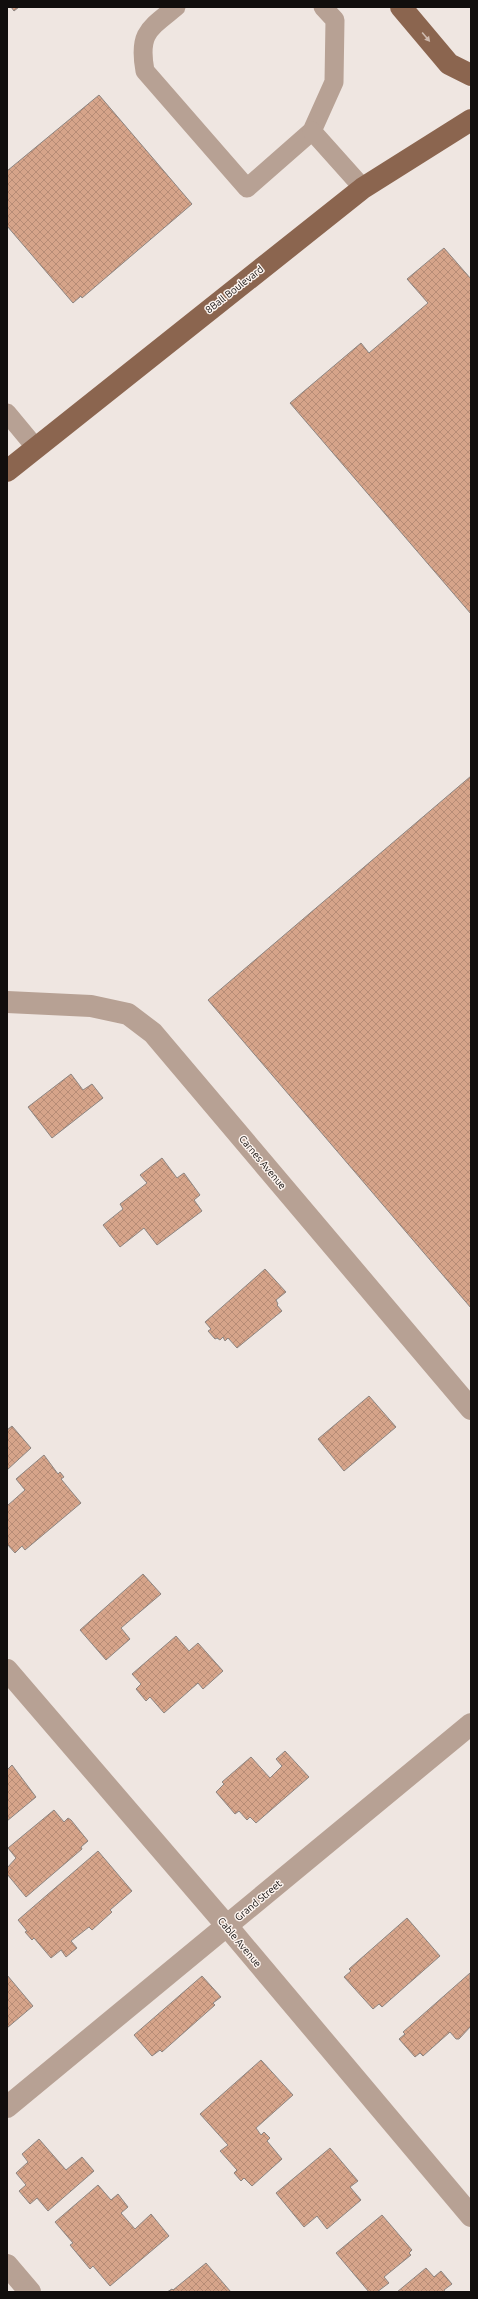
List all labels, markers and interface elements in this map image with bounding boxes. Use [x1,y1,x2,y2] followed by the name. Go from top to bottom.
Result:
[421,31,430,42] one-way arrow
[203,263,266,315] street label: 8Ball Boulevard
[237,1133,288,1191] street label: Carnes Avenue
[233,1878,284,1923] street label: Grand Street
[216,1915,264,1969] street label: Cable Avenue

